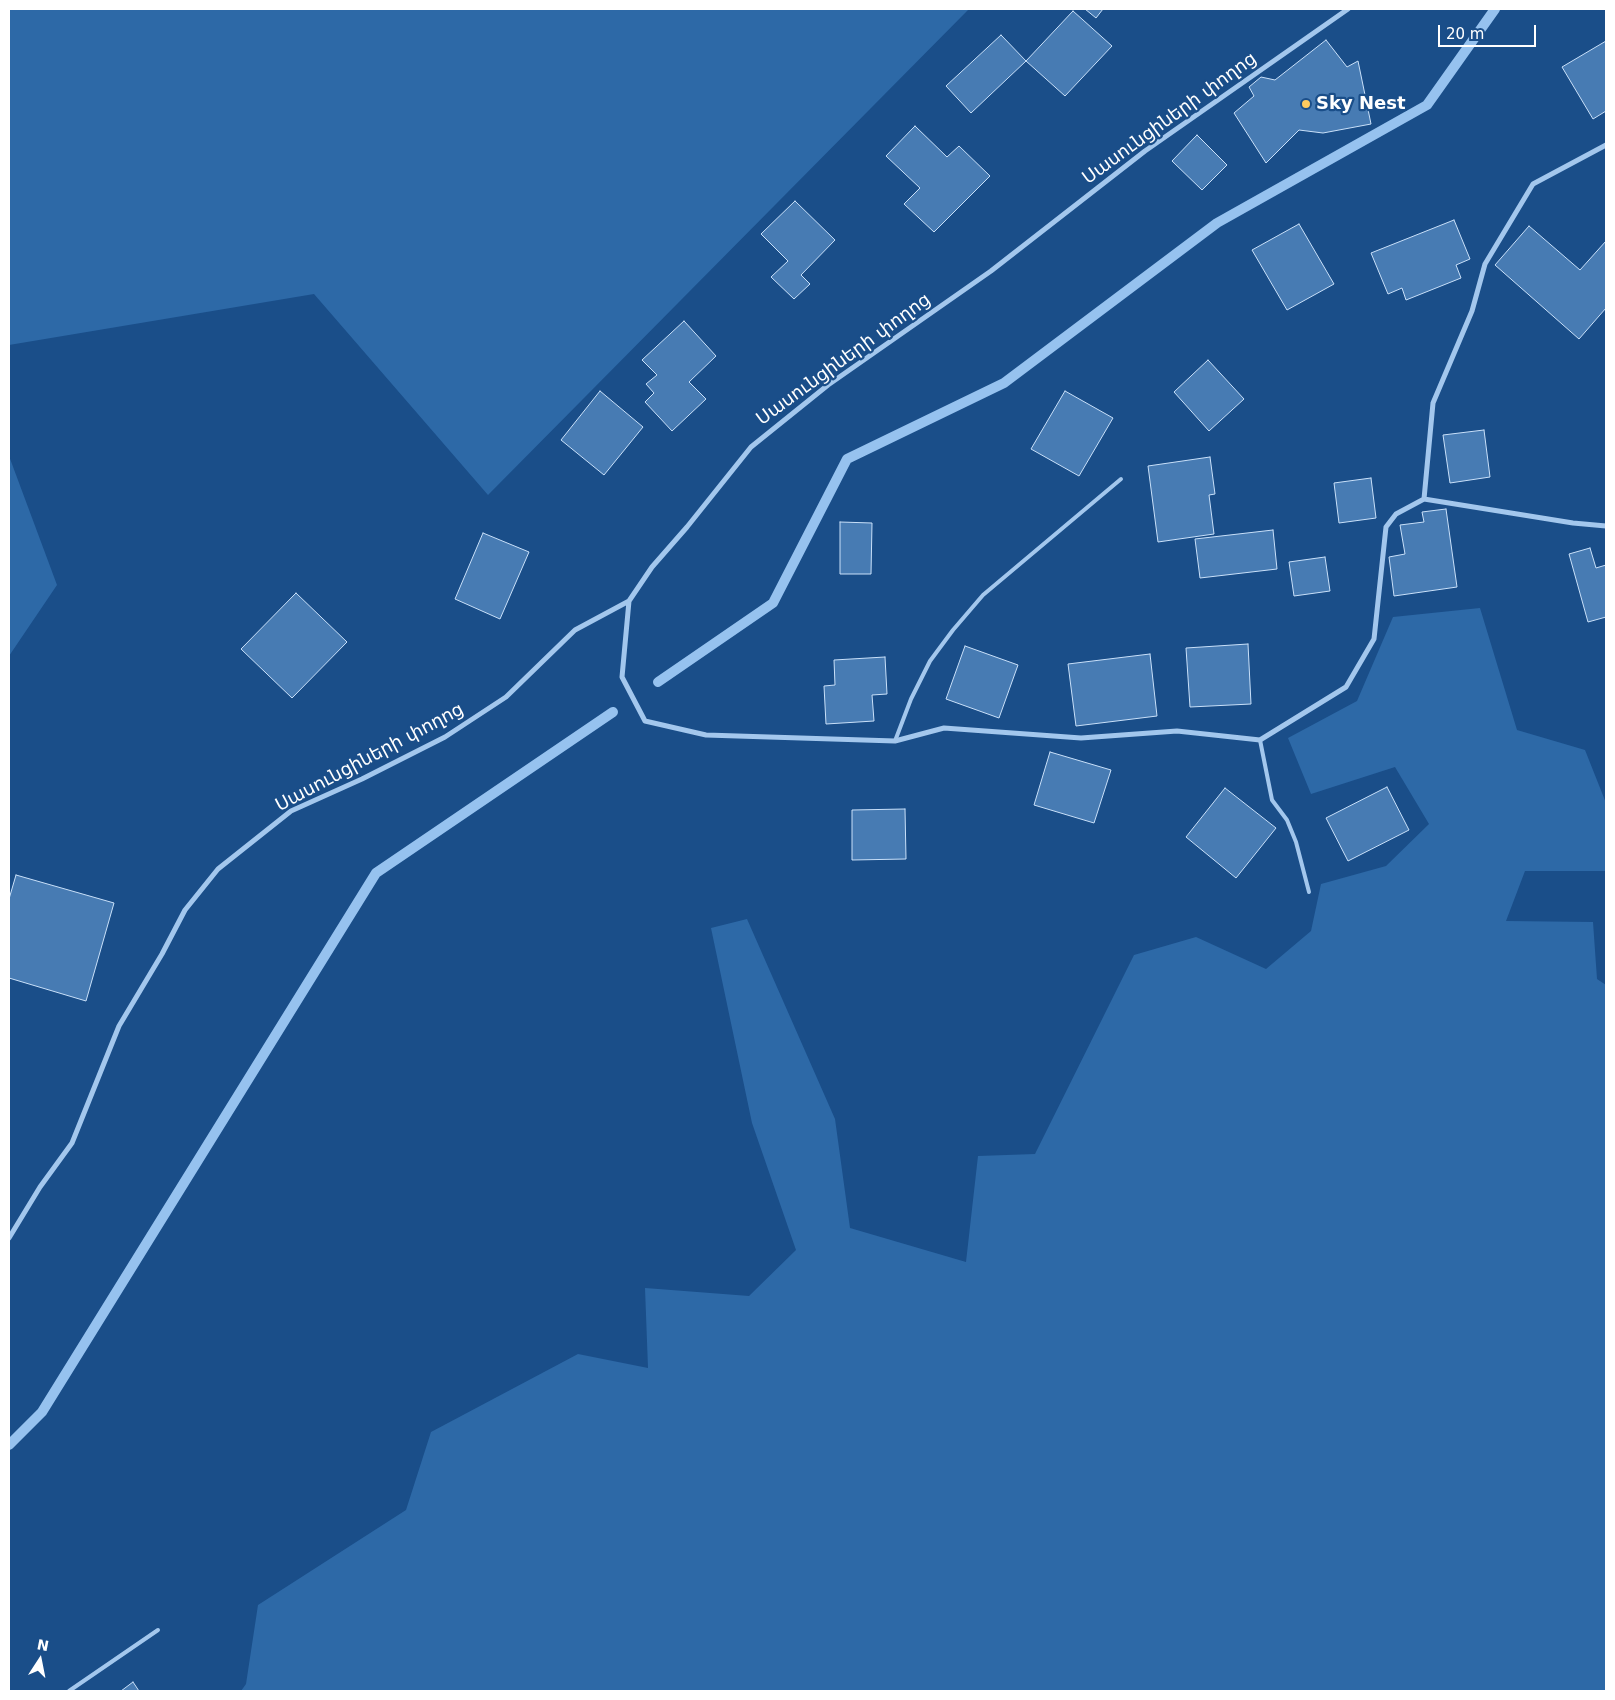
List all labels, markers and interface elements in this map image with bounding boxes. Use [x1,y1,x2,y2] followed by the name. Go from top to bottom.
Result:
[1440,15,1538,47] scale bar
[1446,25,1484,43] text: 20 m
[1079,49,1261,189] street label: Սասունցիների փողոց
[1316,93,1406,115] place label: Sky Nest
[1300,98,1312,110] marker: Sky Nest
[753,290,935,430] street label: Սասունցիների փողոց
[272,699,468,817] street label: Սասունցիների փողոց
[15,1635,65,1685] north arrow
[36,1636,50,1654] text: N

